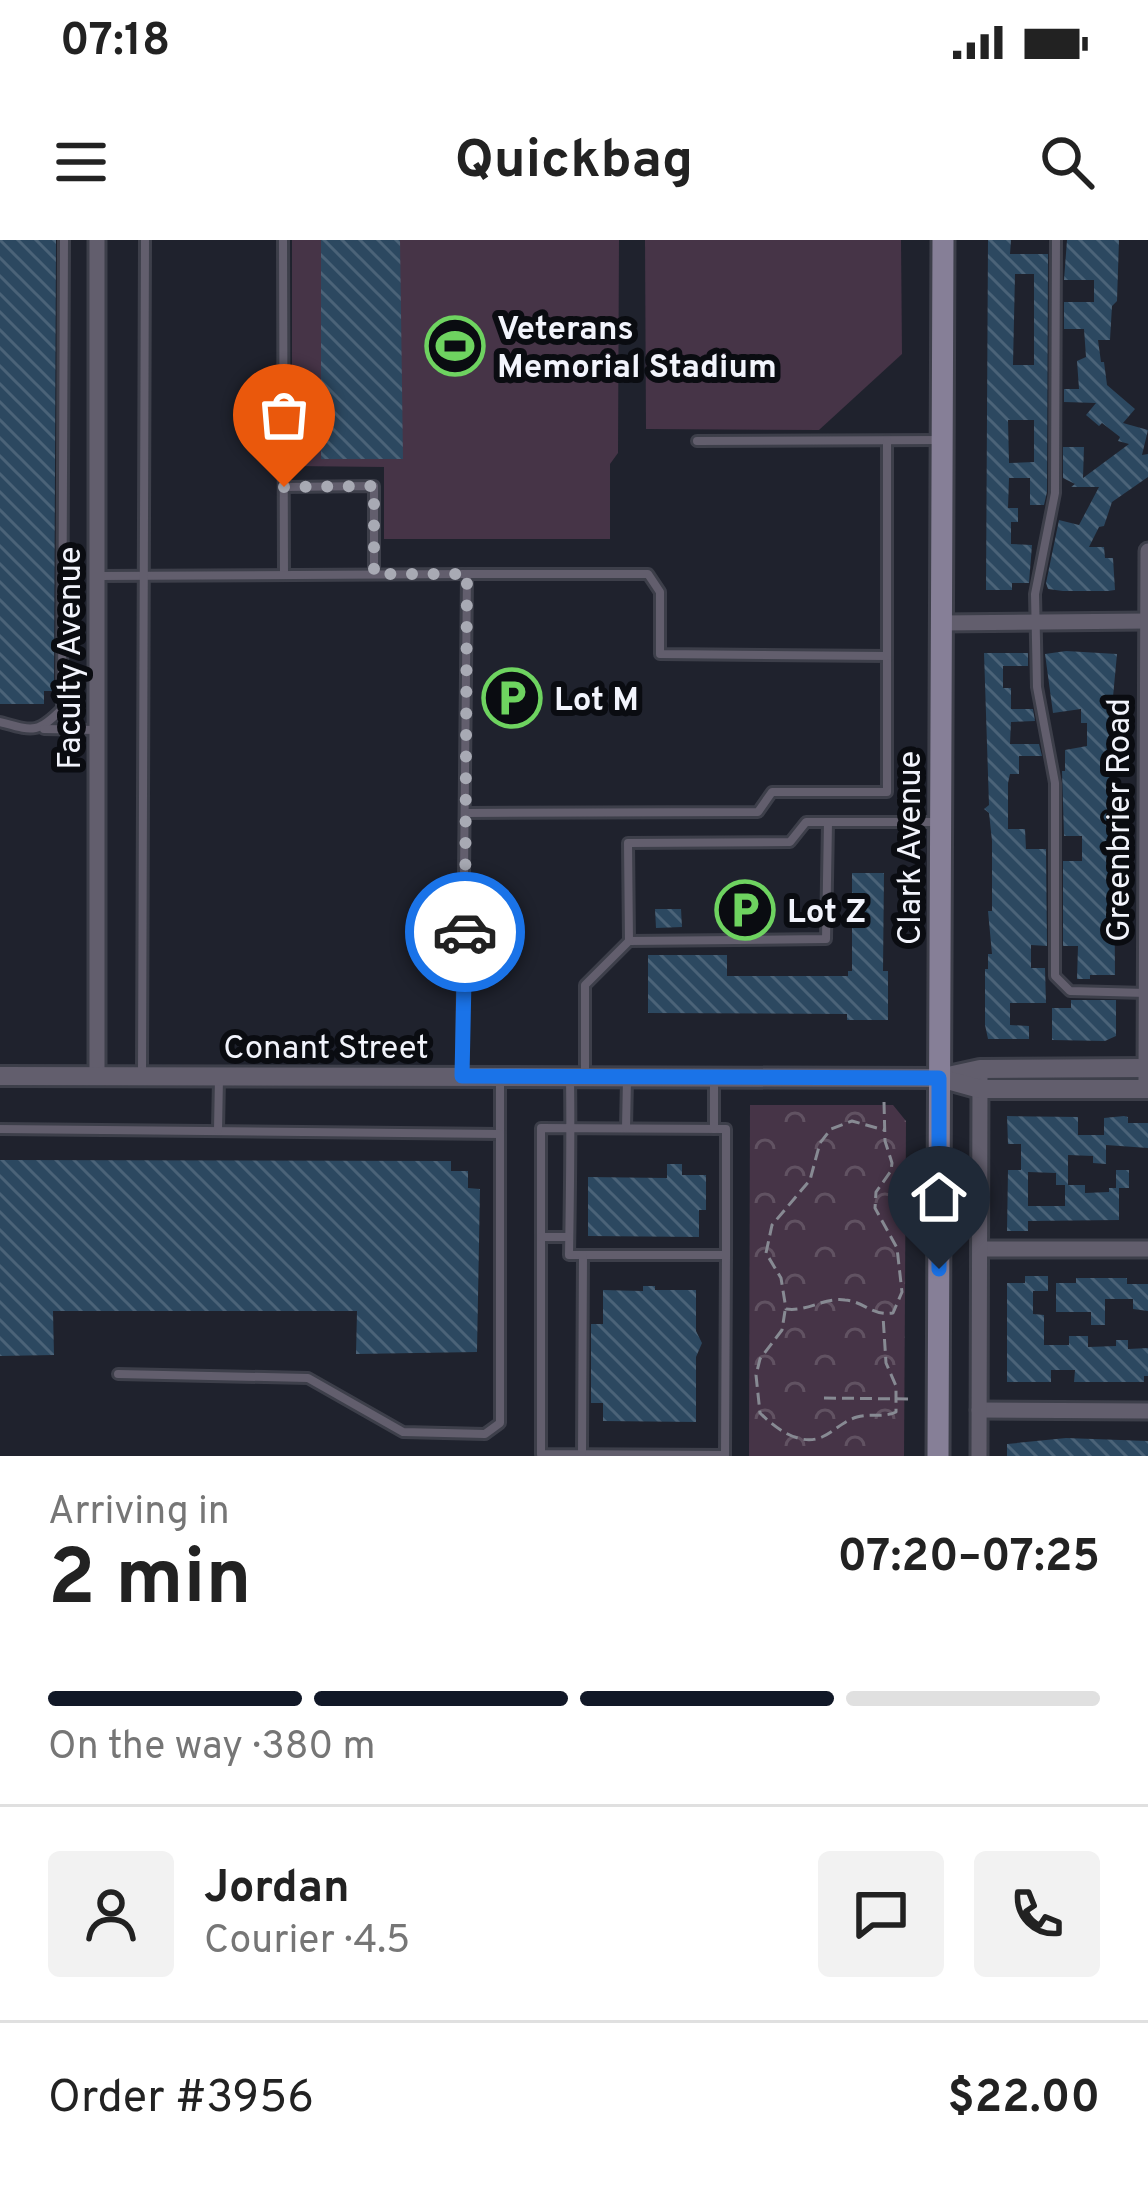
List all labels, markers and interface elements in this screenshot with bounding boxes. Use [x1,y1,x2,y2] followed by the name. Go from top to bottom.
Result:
[60,14,170,71] text: 07:18
[455,128,693,197] text: Quickbag
[48,129,114,195] icon: menu
[1034,129,1100,195] icon: search
[497,310,777,390] place label: Veterans Memorial Stadium
[424,315,486,377] sports icon: Veterans Memorial Stadium
[233,364,335,487] pin
[251,382,317,448] icon: bag
[51,546,93,770] street label: Faculty Avenue
[481,667,543,729] parking icon: Lot M
[554,681,639,723] place label: Lot M
[1100,698,1142,942] street label: Greenbrier Road
[891,751,933,945] street label: Clark Avenue
[405,872,525,992] courier
[714,879,776,941] parking icon: Lot Z
[787,893,866,935] place label: Lot Z
[432,899,498,965] icon: car
[223,1029,429,1071] street label: Conant Street
[888,1146,990,1269] pin
[906,1164,972,1230] icon: home
[48,1489,230,1538] text: Arriving in
[838,1530,1100,1587] text: 07:20–07:25
[48,1533,252,1632] text: 2 min
[48,1724,375,1773] text: On the way · 380 m
[48,1851,174,1977] button: person
[818,1851,944,1977] button: chat
[974,1851,1100,1977] button: phone
[204,1861,350,1918] text: Jordan
[204,1918,410,1967] text: Courier · 4.5
[48,2071,314,2128] text: Order #3956
[948,2071,1100,2128] text: $22.00

